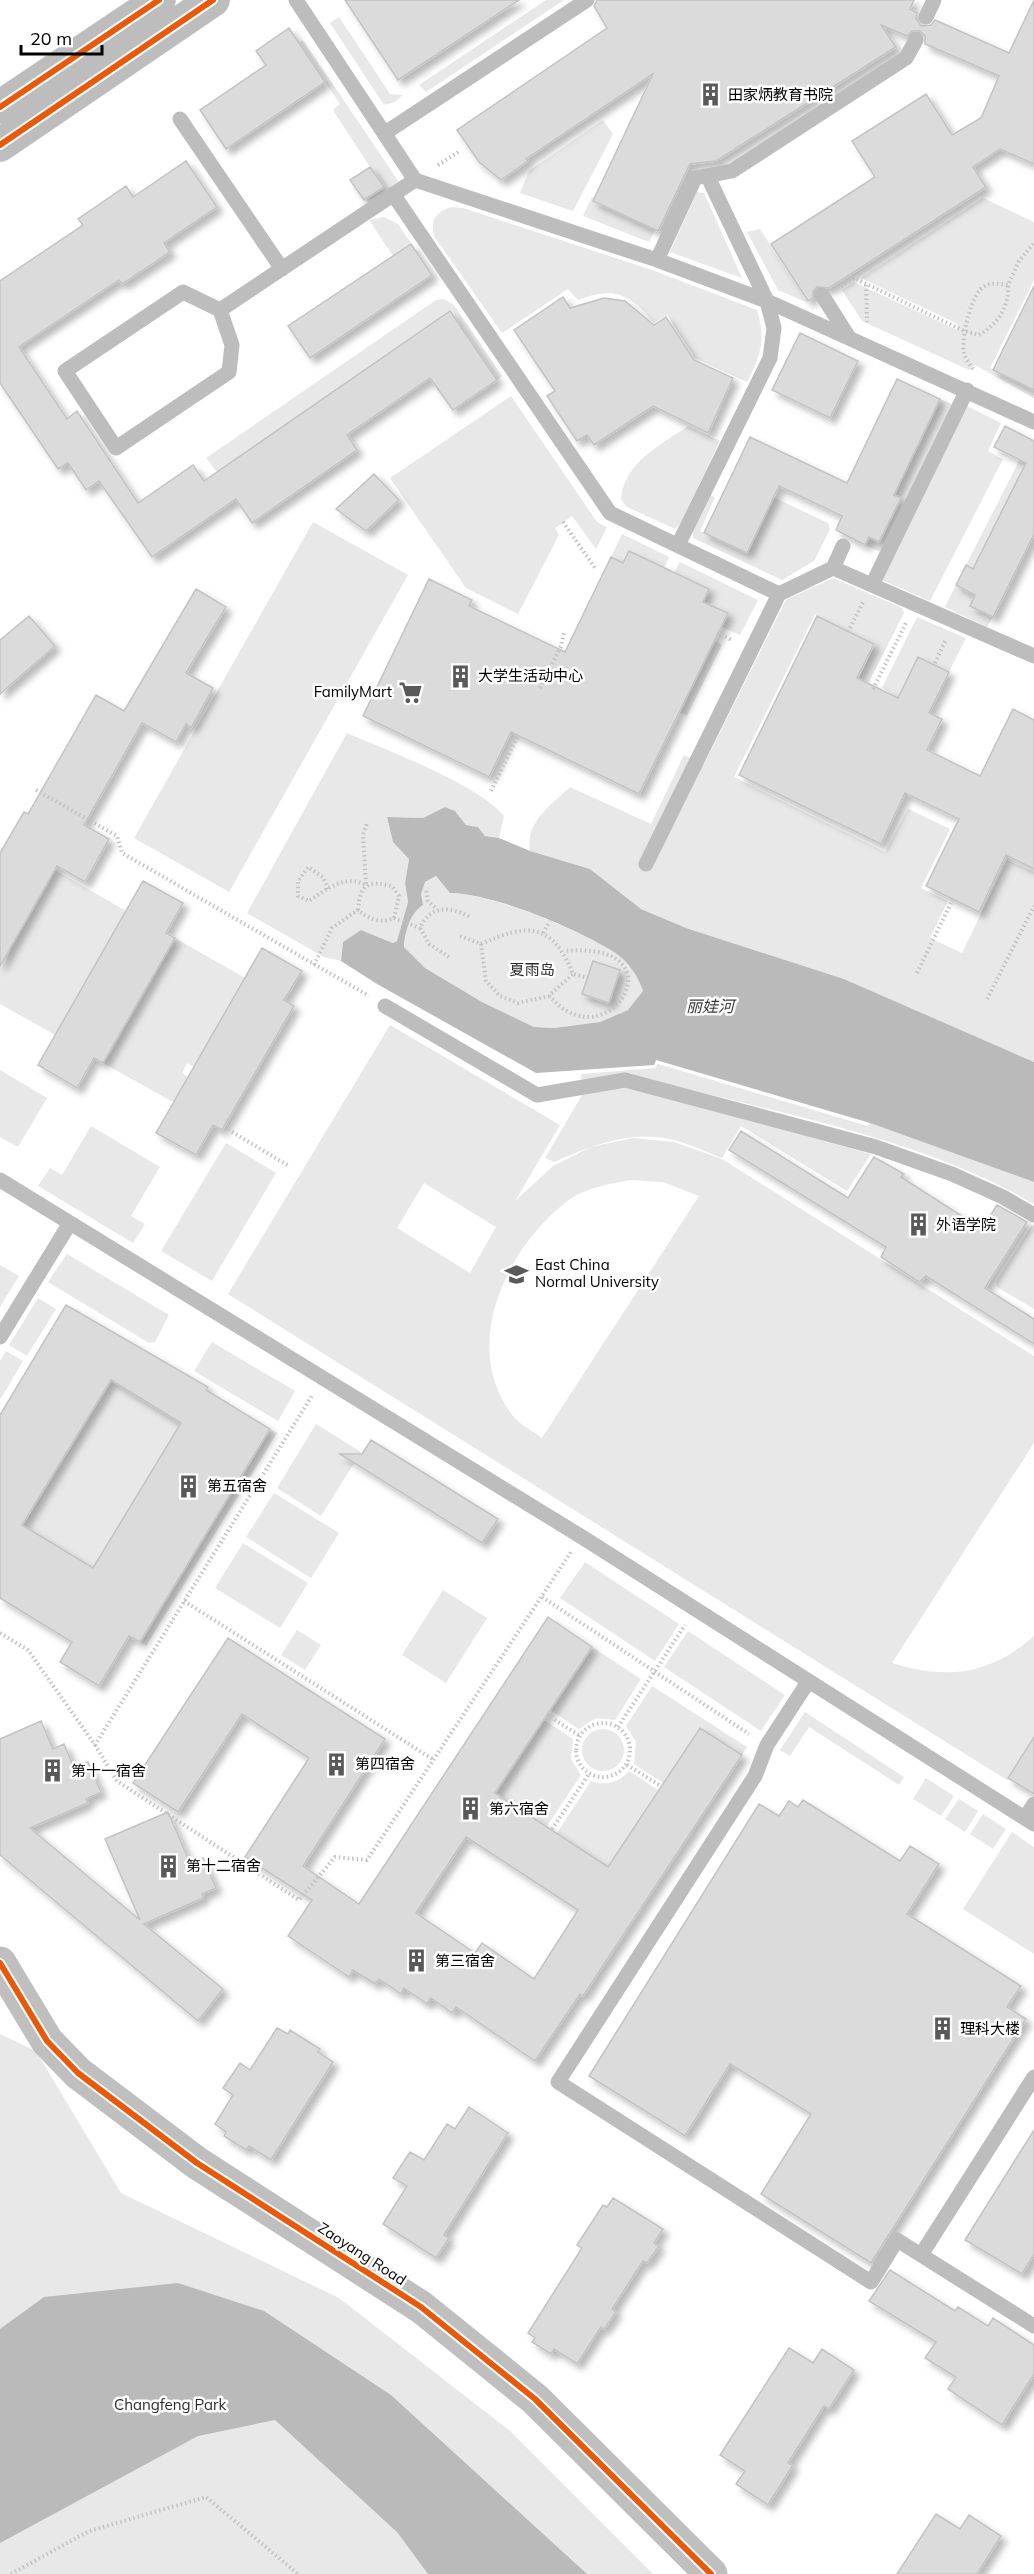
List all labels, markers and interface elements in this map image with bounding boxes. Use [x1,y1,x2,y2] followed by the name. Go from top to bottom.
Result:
[21,18,102,56] scale bar
[30,27,72,50] text: 20 m
[697,82,723,108] building icon: 田家炳教育书院
[728,85,833,104] place label: 田家炳教育书院
[447,663,473,689] building icon: 大学生活动中心
[478,666,583,685] place label: 大学生活动中心
[397,679,423,705] supermarket icon: FamilyMart
[314,682,392,701] place label: FamilyMart
[509,960,555,979] park label: 夏雨岛
[686,996,737,1016] water label: 丽娃河
[905,1212,931,1238] building icon: 外语学院
[936,1215,996,1234] place label: 外语学院
[535,1255,659,1291] place label: East China Normal University
[504,1261,530,1287] school or university icon: East China Normal University
[176,1473,202,1499] building icon: 第五宿舍
[207,1476,267,1495] place label: 第五宿舍
[324,1751,350,1777] building icon: 第四宿舍
[355,1754,415,1773] place label: 第四宿舍
[40,1758,66,1784] building icon: 第十一宿舍
[71,1761,146,1780] place label: 第十一宿舍
[458,1796,484,1822] building icon: 第六宿舍
[489,1799,549,1818] place label: 第六宿舍
[155,1853,181,1879] building icon: 第十二宿舍
[186,1856,261,1875] place label: 第十二宿舍
[404,1948,430,1974] building icon: 第三宿舍
[435,1951,495,1970] place label: 第三宿舍
[929,2016,955,2042] building icon: 理科大楼
[960,2019,1020,2038] place label: 理科大楼
[314,2218,410,2289] street label: Zaoyang Road
[114,2395,226,2414] park label: Changfeng Park

